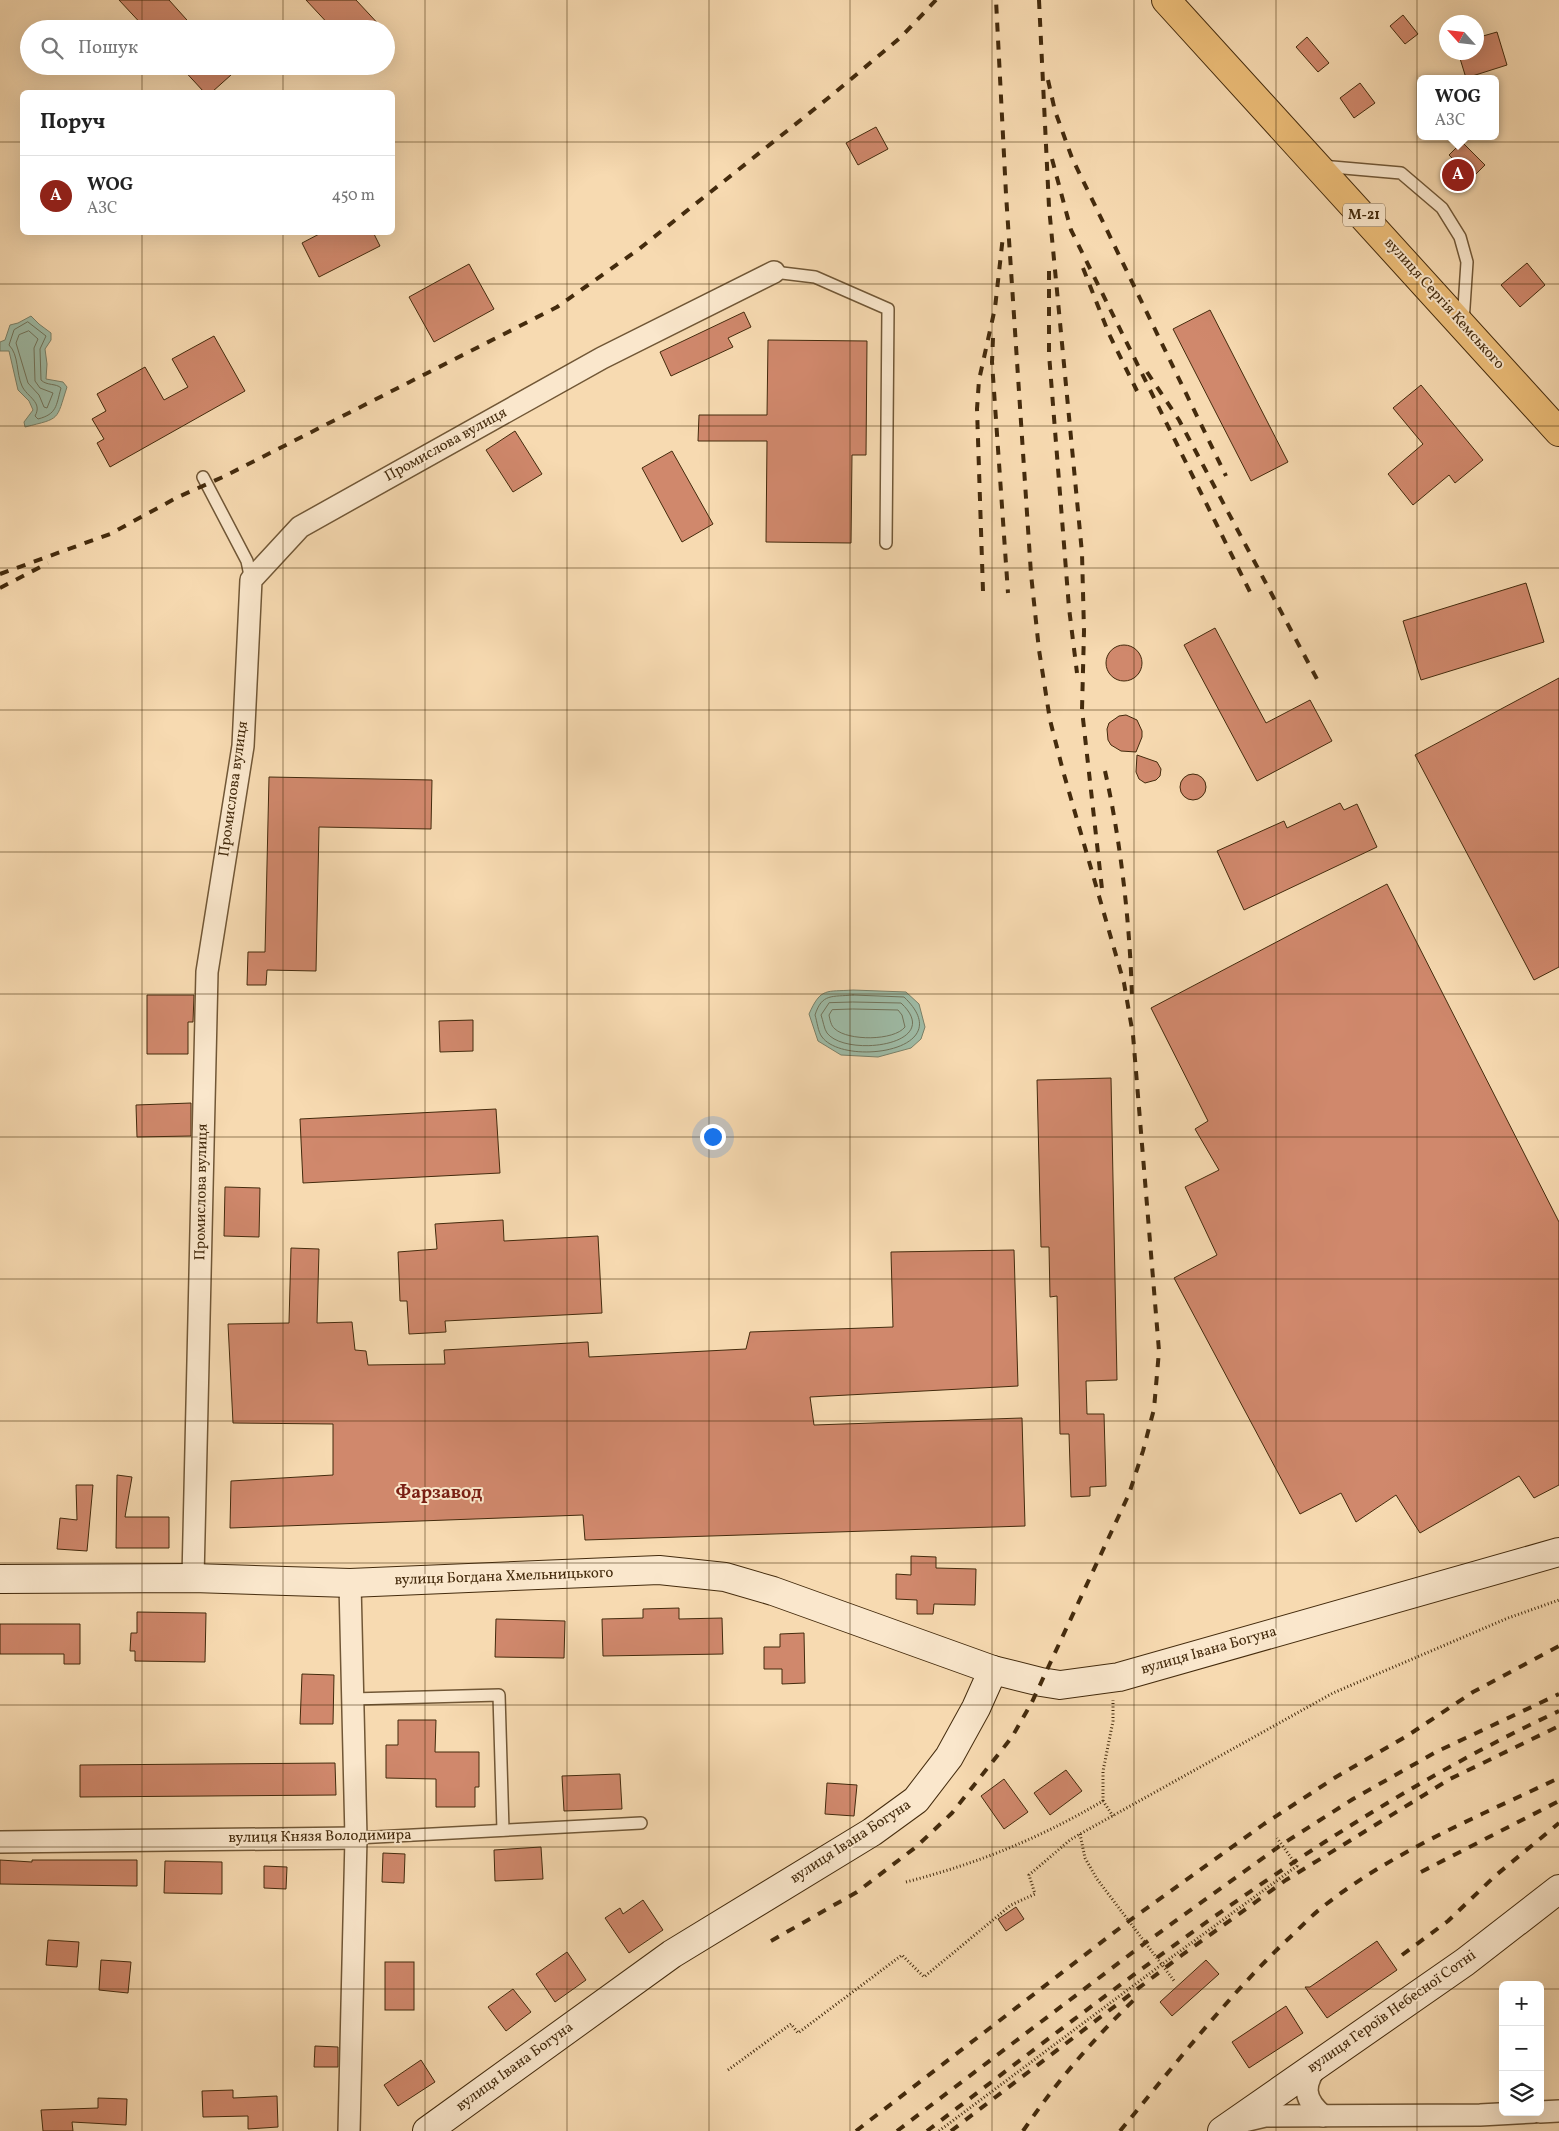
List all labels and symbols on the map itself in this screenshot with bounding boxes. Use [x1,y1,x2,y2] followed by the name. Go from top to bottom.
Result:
[1439,15,1484,60] north arrow
[1442,156,1474,194] pin: A
[1343,204,1385,226] road number: М-21
[1379,234,1509,374] street label: вулиця Сергія Кемського
[381,403,511,487] street label: Промислова вулиця
[214,720,254,858] street label: Промислова вулиця
[190,1123,214,1261] street label: Промислова вулиця
[700,1124,726,1150] your location
[396,1481,482,1506] district label: Фарзавод
[394,1563,614,1591] street label: вулиця Богдана Хмельницького
[1139,1622,1279,1680] street label: вулиця Івана Богуна
[786,1795,916,1889] street label: вулиця Івана Богуна
[228,1825,412,1849] street label: вулиця Князя Володимира
[1303,1945,1481,2079] street label: вулиця Героїв Небесної Сотні
[452,2017,578,2117] street label: вулиця Івана Богуна

